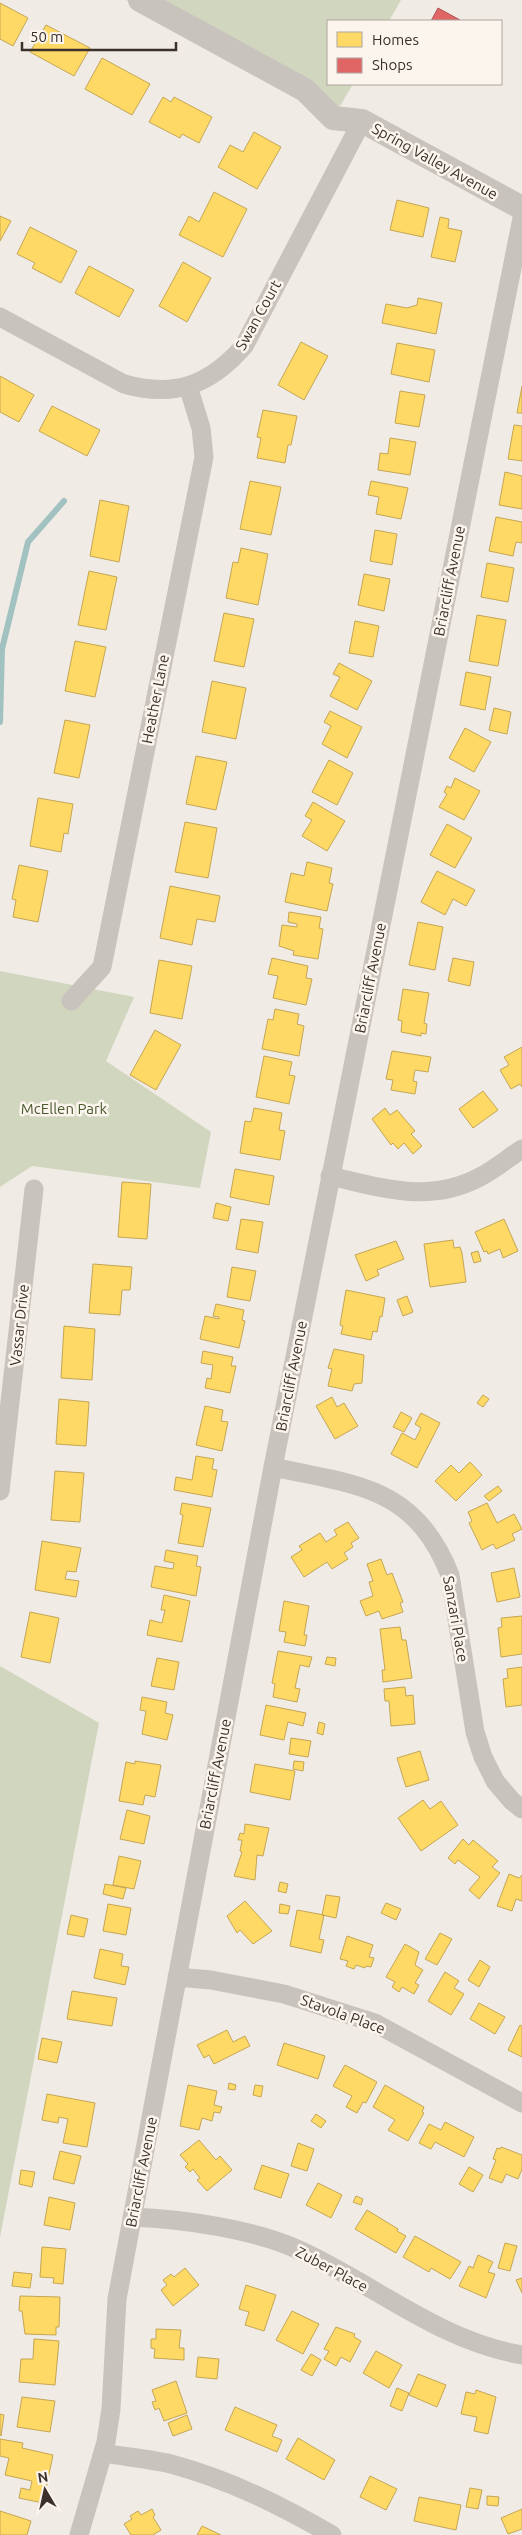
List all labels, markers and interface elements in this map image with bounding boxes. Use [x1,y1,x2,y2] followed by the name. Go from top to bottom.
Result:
[22,20,176,52] scale bar
[327,20,502,85] legend
[30,28,63,45] text: 50 m
[372,31,419,48] text: Homes
[372,56,413,73] text: Shops
[369,119,501,203] street label: Spring Valley Avenue
[232,277,284,353] street label: Swan Court
[430,524,468,638] street label: Briarcliff Avenue
[138,653,172,745] street label: Heather Lane
[351,921,389,1035] street label: Briarcliff Avenue
[21,1100,108,1117] park label: McEllen Park
[6,1283,32,1367] street label: Vassar Drive
[272,1319,310,1433] street label: Briarcliff Avenue
[440,1575,472,1663] street label: Sanzari Place
[196,1717,234,1831] street label: Briarcliff Avenue
[299,1991,387,2037] street label: Stavola Place
[122,2115,160,2229] street label: Briarcliff Avenue
[293,2243,371,2295] street label: Zuber Place
[20,2465,70,2515] north arrow
[37,2468,49,2486] text: N

